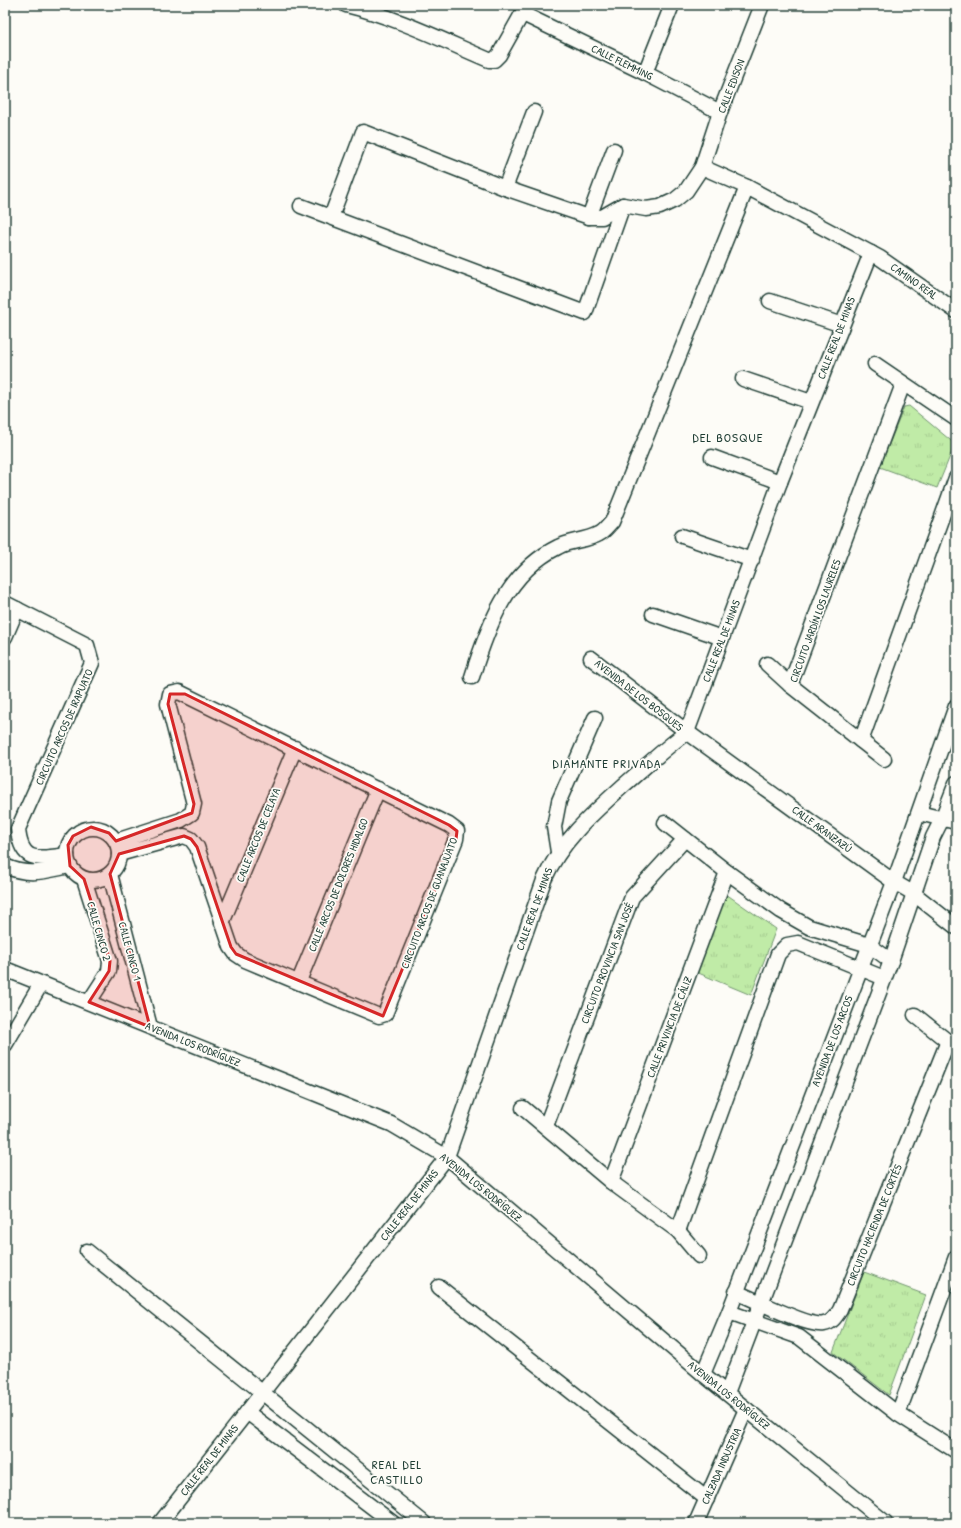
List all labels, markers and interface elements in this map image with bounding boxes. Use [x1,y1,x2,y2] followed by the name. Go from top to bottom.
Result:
[589,41,656,83] street label: CALLE FLEMMING
[714,57,748,115] street label: CALLE EDISON
[888,260,940,302] street label: CAMINO REAL
[814,295,858,381] street label: CALLE REAL DE MINAS
[693,428,763,446] district label: DEL BOSQUE
[786,558,844,684] street label: CIRCUITO JARDÍN LOS LAURELES
[699,598,743,684] street label: CALLE REAL DE MINAS
[592,656,686,734] street label: AVENIDA DE LOS BOSQUES
[32,667,96,787] street label: CIRCUITO ARCOS DE IRAPUATO
[553,754,661,772] district label: DIAMANTE PRIVADA
[233,785,284,884] street label: CALLE ARCOS DE CELAYA
[789,802,855,856] street label: CALLE ARANZAZÚ
[305,816,371,954] street label: CALLE ARCOS DE DOLORES HIDALGO
[397,835,461,971] street label: CIRCUITO ARCOS DE GUANAJUATO
[513,866,555,952] street label: CALLE REAL DE MINAS
[84,900,114,962] street label: CALLE CINCO 2
[577,900,637,1025] street label: CIRCUITO PROVINCIA SAN JOSÉ
[115,920,145,982] street label: CALLE CINCO 1
[643,974,695,1080] street label: CALLE PRIVINCIA DE CÁLIZ
[808,994,856,1088] street label: AVENIDA DE LOS ARCOS
[143,1019,243,1070] street label: AVENIDA LOS RODRÍGUEZ
[437,1150,525,1225] street label: AVENIDA LOS RODRÍGUEZ
[843,1162,905,1288] street label: CIRCUITO HACIENDA DE CORTÉS
[377,1166,441,1244] street label: CALLE REAL DE MINAS
[685,1358,773,1433] street label: AVENIDA LOS RODRÍGUEZ
[177,1421,241,1499] street label: CALLE REAL DE MINAS
[698,1425,744,1506] street label: CALZADA INDUSTRIA
[370,1455,424,1488] district label: REAL DEL CASTILLO

